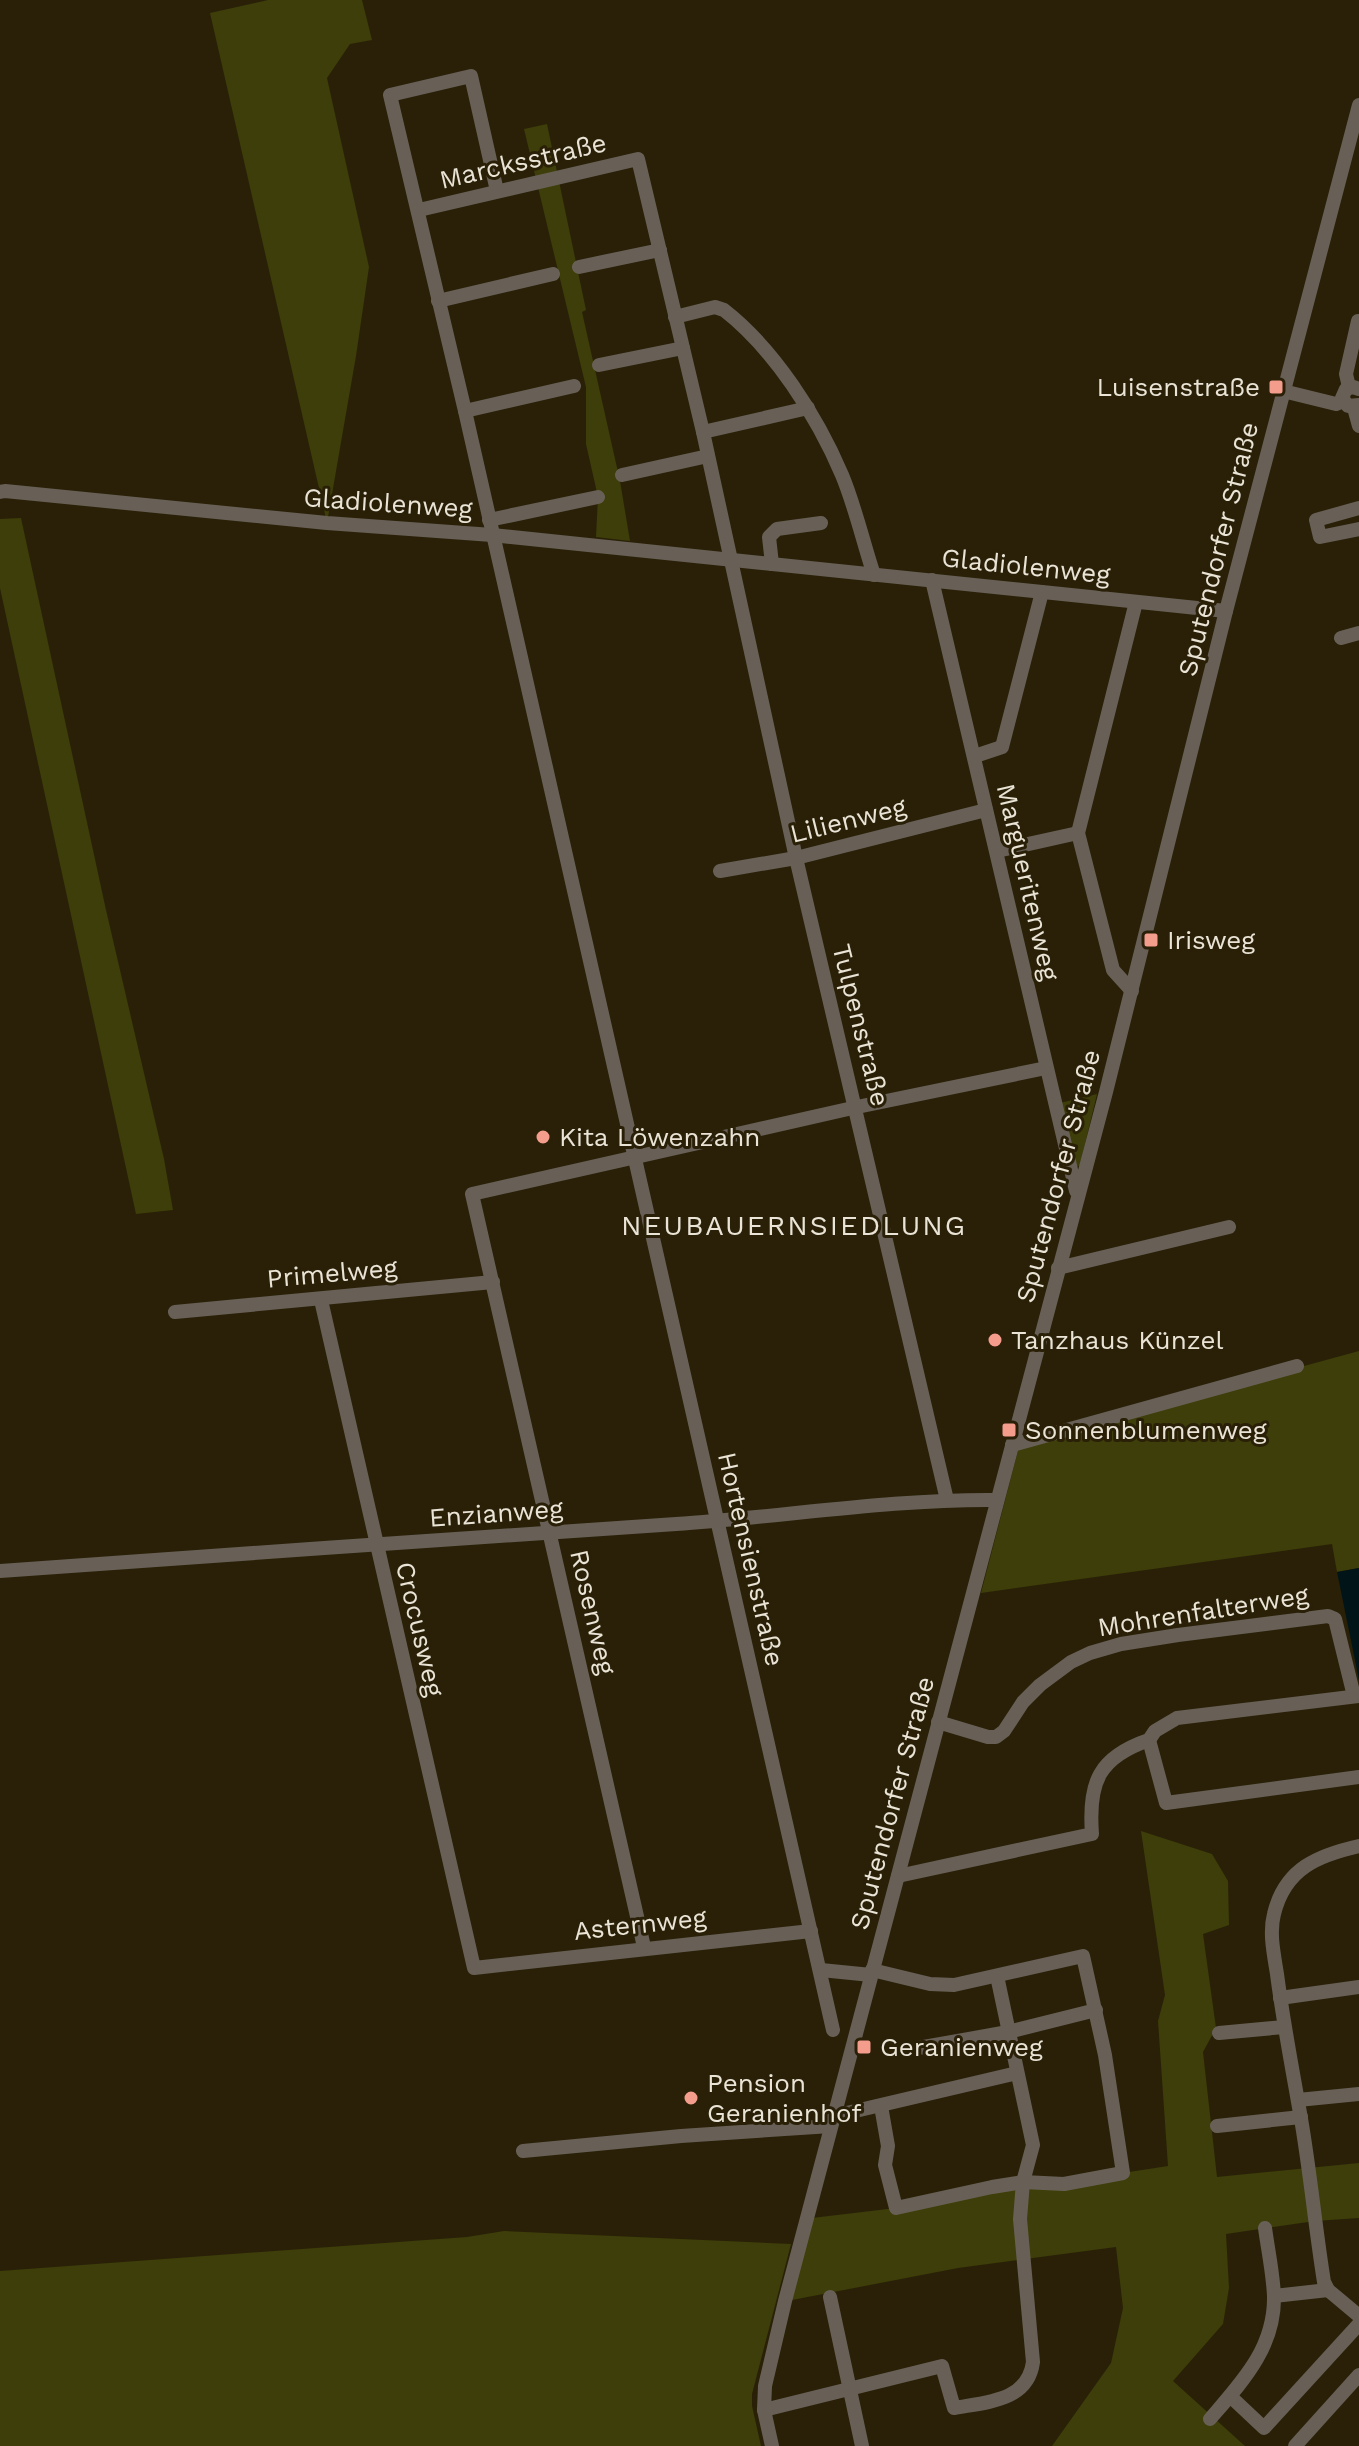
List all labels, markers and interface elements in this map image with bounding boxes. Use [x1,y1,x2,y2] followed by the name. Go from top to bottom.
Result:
[437,127,609,195] street label: Marcksstraße
[1096,372,1260,402] place label: Luisenstraße
[1267,378,1285,396] marker: Luisenstraße
[1172,419,1264,679] street label: Sputendorfer Straße
[303,482,474,524] street label: Gladiolenweg
[940,542,1112,590] street label: Gladiolenweg
[991,781,1065,983] street label: Margueritenweg
[787,791,909,849] street label: Lilienweg
[1167,925,1255,955] place label: Irisweg
[1142,931,1160,949] marker: Irisweg
[826,941,896,1109] street label: Tulpenstraße
[1010,1046,1106,1306] street label: Sputendorfer Straße
[559,1122,760,1152] place label: Kita Löwenzahn
[534,1128,552,1146] marker: Kita Löwenzahn
[621,1209,967,1242] district label: NEUBAUERNSIEDLUNG
[266,1252,399,1294] street label: Primelweg
[1011,1325,1223,1355] place label: Tanzhaus Künzel
[986,1331,1004,1349] marker: Tanzhaus Künzel
[1025,1415,1267,1445] place label: Sonnenblumenweg
[1000,1421,1018,1439] marker: Sonnenblumenweg
[712,1449,790,1669] street label: Hortensienstraße
[428,1493,564,1533] street label: Enzianweg
[564,1547,622,1677] street label: Rosenweg
[390,1559,450,1699] street label: Crocusweg
[1095,1579,1311,1642] street label: Mohrenfalterweg
[844,1673,940,1933] street label: Sputendorfer Straße
[572,1902,708,1946] street label: Asternweg
[880,2032,1043,2062] place label: Geranienweg
[855,2038,873,2056] marker: Geranienweg
[707,2068,862,2128] place label: Pension Geranienhof
[682,2089,700,2107] marker: Pension Geranienhof

